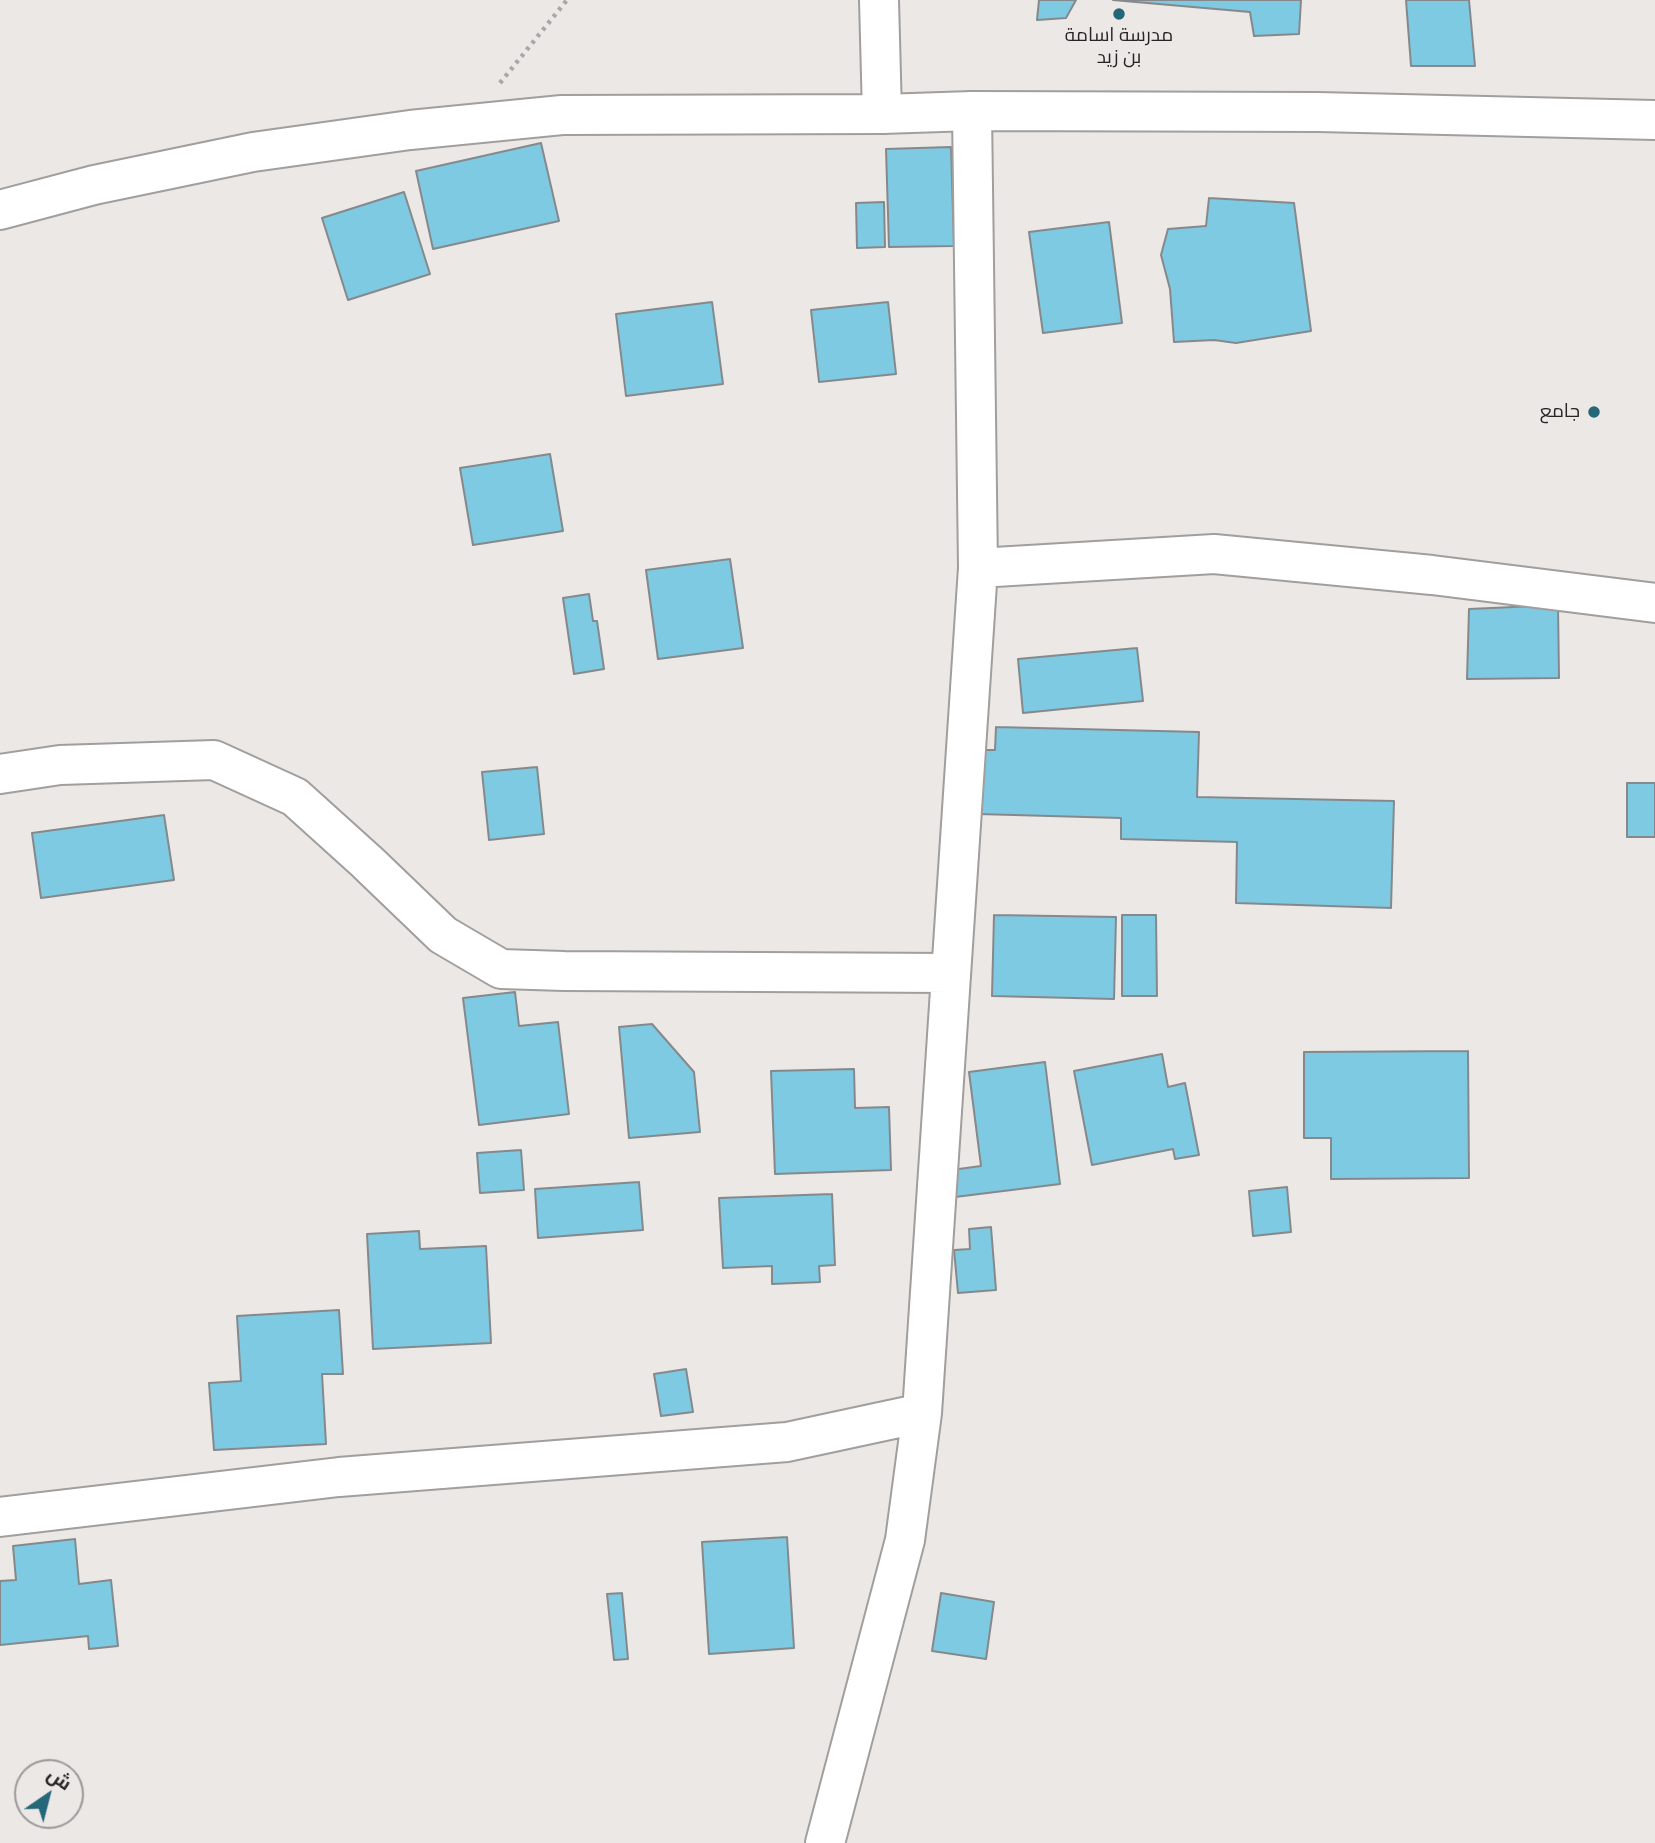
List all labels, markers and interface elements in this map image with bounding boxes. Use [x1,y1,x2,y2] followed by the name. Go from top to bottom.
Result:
[1111,6,1127,22] marker: مدرسة اسامة بن زيد
[1065,25,1173,69] place label: مدرسة اسامة بن زيد
[1540,401,1580,423] place label: جامع
[1586,404,1602,420] marker: جامع
[14,1759,84,1829] north arrow
[43,1761,77,1795] text: ش

